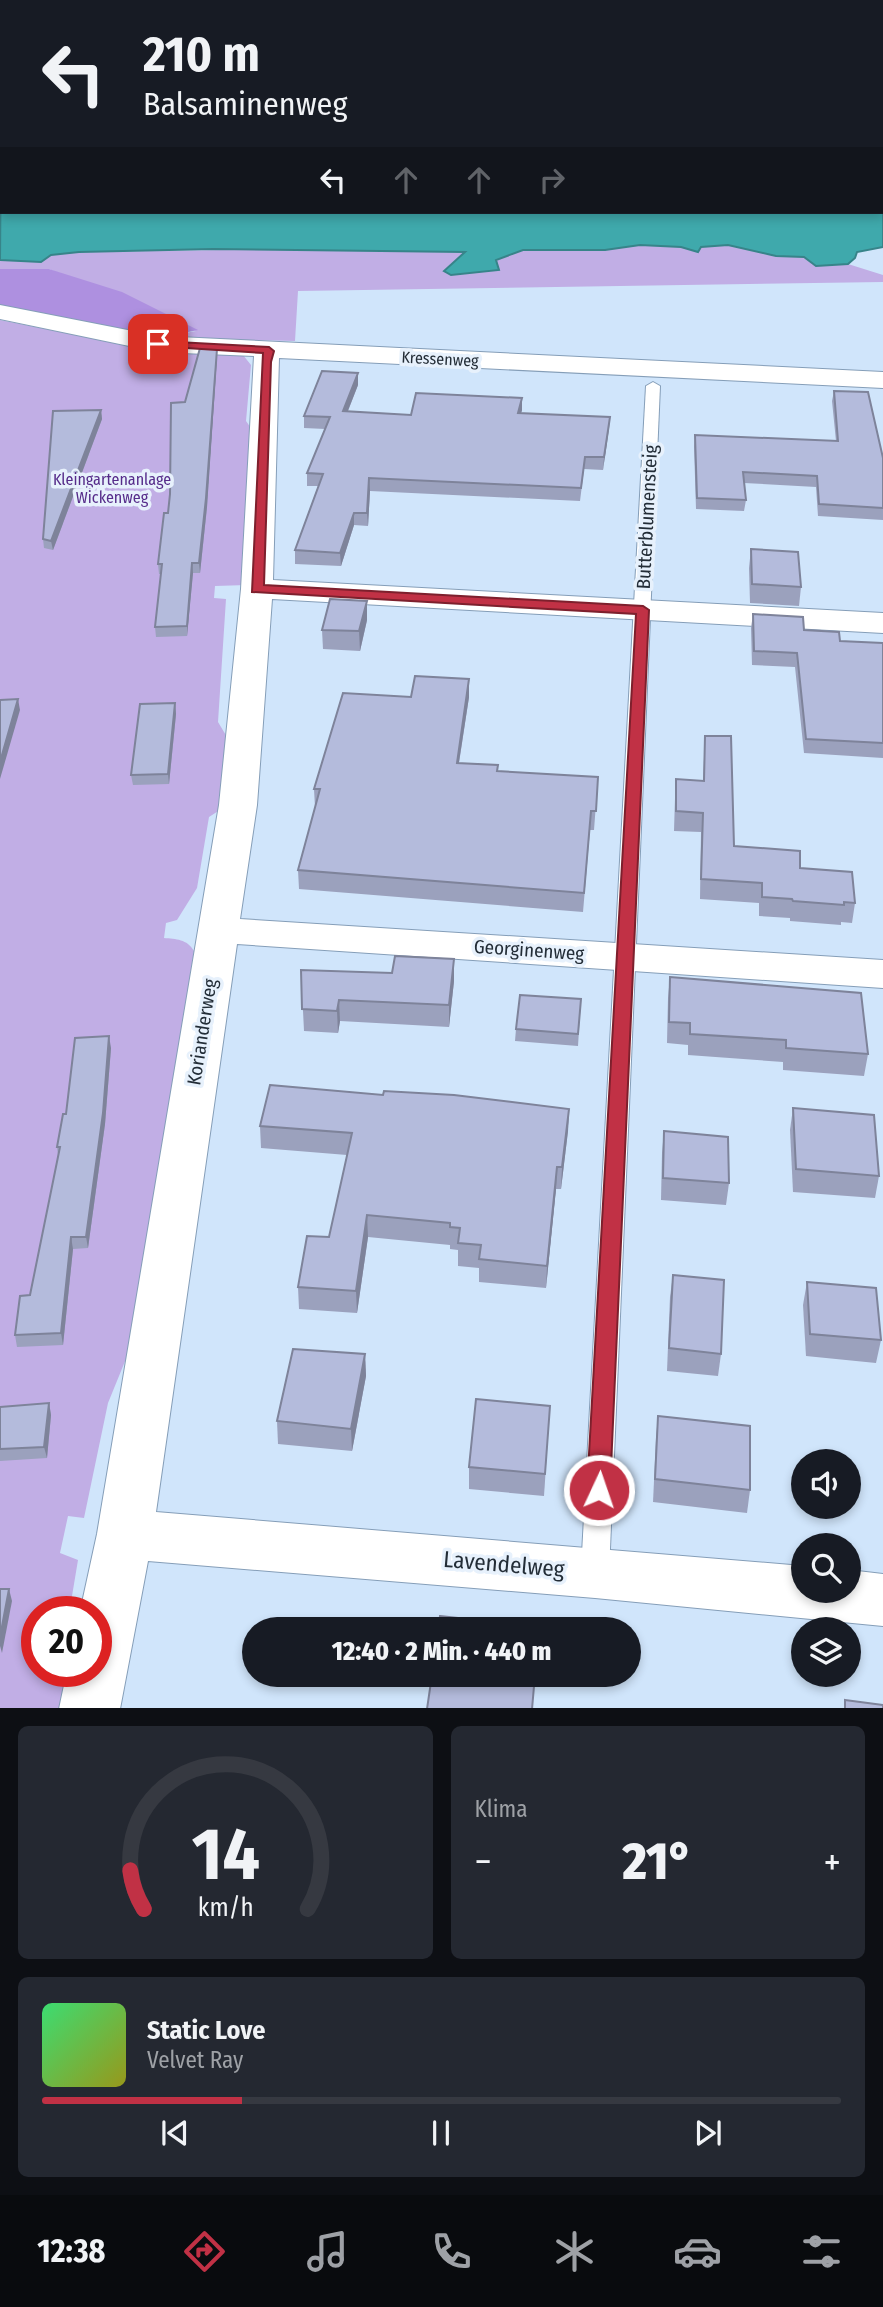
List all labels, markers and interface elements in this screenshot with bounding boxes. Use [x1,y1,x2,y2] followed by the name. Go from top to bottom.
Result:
[143,25,260,84] text: 210 m
[28,28,119,119] icon: left
[143,85,347,123] text: Balsaminenweg
[314,161,352,199] icon: left
[387,161,425,199] icon: ahead
[460,161,498,199] icon: ahead
[533,161,571,199] icon: right
[128,314,188,374] pin
[139,325,177,363] icon: arrive
[401,347,480,371] street label: Kressenweg
[632,444,662,590] street label: Butterblumensteig
[53,470,171,507] park label: Kleingartenanlage Wickenweg
[473,935,585,965] street label: Georginenweg
[182,977,222,1087] street label: Korianderweg
[791,1449,861,1687] map controls
[791,1449,861,1519] button: sound
[562,1453,636,1527] position arrow
[791,1533,861,1603] button: search
[442,1545,566,1583] street label: Lavendelweg
[21,1596,112,1687] speed limit sign: 20
[791,1617,861,1687] button: layers
[332,1636,551,1667] text: 12:40 · 2 Min. · 440 m
[475,1795,528,1823] text: Klima
[191,1811,259,1898] text: 14
[622,1830,693,1893] text: 21°
[475,1839,492,1885] text: −
[824,1839,841,1885] text: +
[197,1892,253,1922] text: km/h
[147,2015,265,2046] text: Static Love
[147,2046,243,2074] text: Velvet Ray
[156,2114,194,2152] icon: previous
[422,2114,460,2152] icon: pause
[689,2114,727,2152] icon: next
[180,2227,229,2276] icon: directions
[303,2227,352,2276] icon: music
[427,2227,476,2276] icon: phone
[550,2227,599,2276] icon: climate
[673,2227,722,2276] icon: car
[797,2227,846,2276] icon: filters
[37,2232,105,2270] text: 12:38

